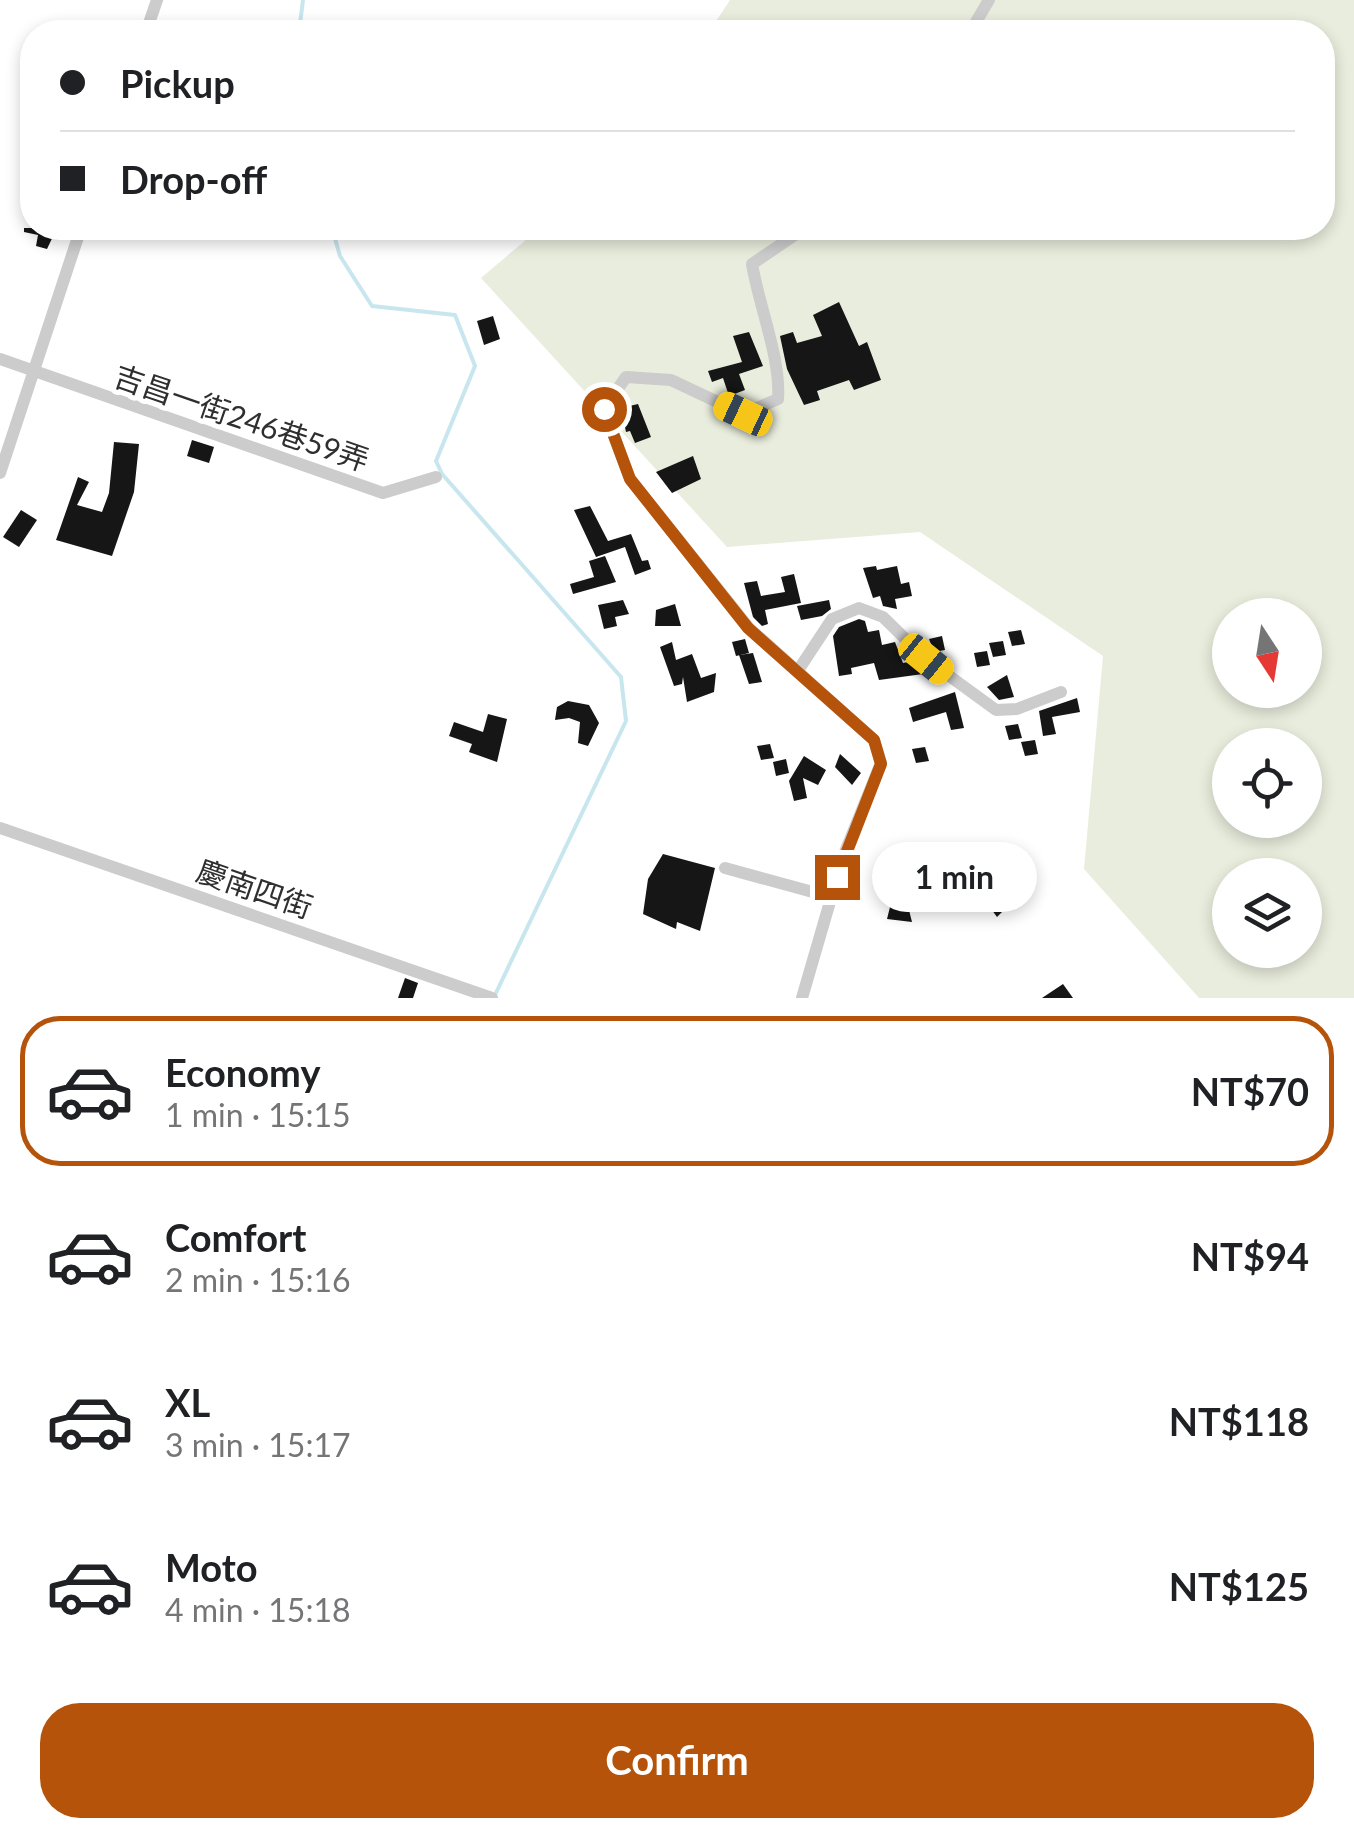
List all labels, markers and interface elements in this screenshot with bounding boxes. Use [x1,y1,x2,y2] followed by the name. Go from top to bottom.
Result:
[120,60,235,106] text: Pickup
[120,156,267,202] text: Drop-off
[110,357,374,477] street label: 吉昌一街246巷59弄
[582,387,627,432] route start
[709,388,777,440] car
[1212,598,1322,708] north arrow
[1212,598,1322,968] map controls
[893,628,959,690] car
[1212,728,1322,838] button: locate
[872,842,1037,912] callout: 1 min
[192,851,318,925] street label: 慶南四街
[815,855,860,900] route end
[915,857,994,896] text: 1 min
[1212,858,1322,968] button: layers
[45,1046,135,1136] icon: car
[165,1049,320,1095] text: Economy
[1191,1068,1309,1114] text: NT$70
[165,1095,351,1134] text: 1 min · 15:15
[45,1211,135,1301] icon: car
[165,1214,306,1260] text: Comfort
[1191,1233,1309,1279] text: NT$94
[165,1260,351,1299] text: 2 min · 15:16
[45,1376,135,1466] icon: car
[165,1379,210,1425] text: XL
[1169,1398,1309,1444] text: NT$118
[165,1425,351,1464] text: 3 min · 15:17
[45,1541,135,1631] icon: car
[165,1544,258,1590] text: Moto
[1169,1563,1309,1609] text: NT$125
[165,1590,351,1629] text: 4 min · 15:18
[40,1703,1314,1818] button: Confirm

